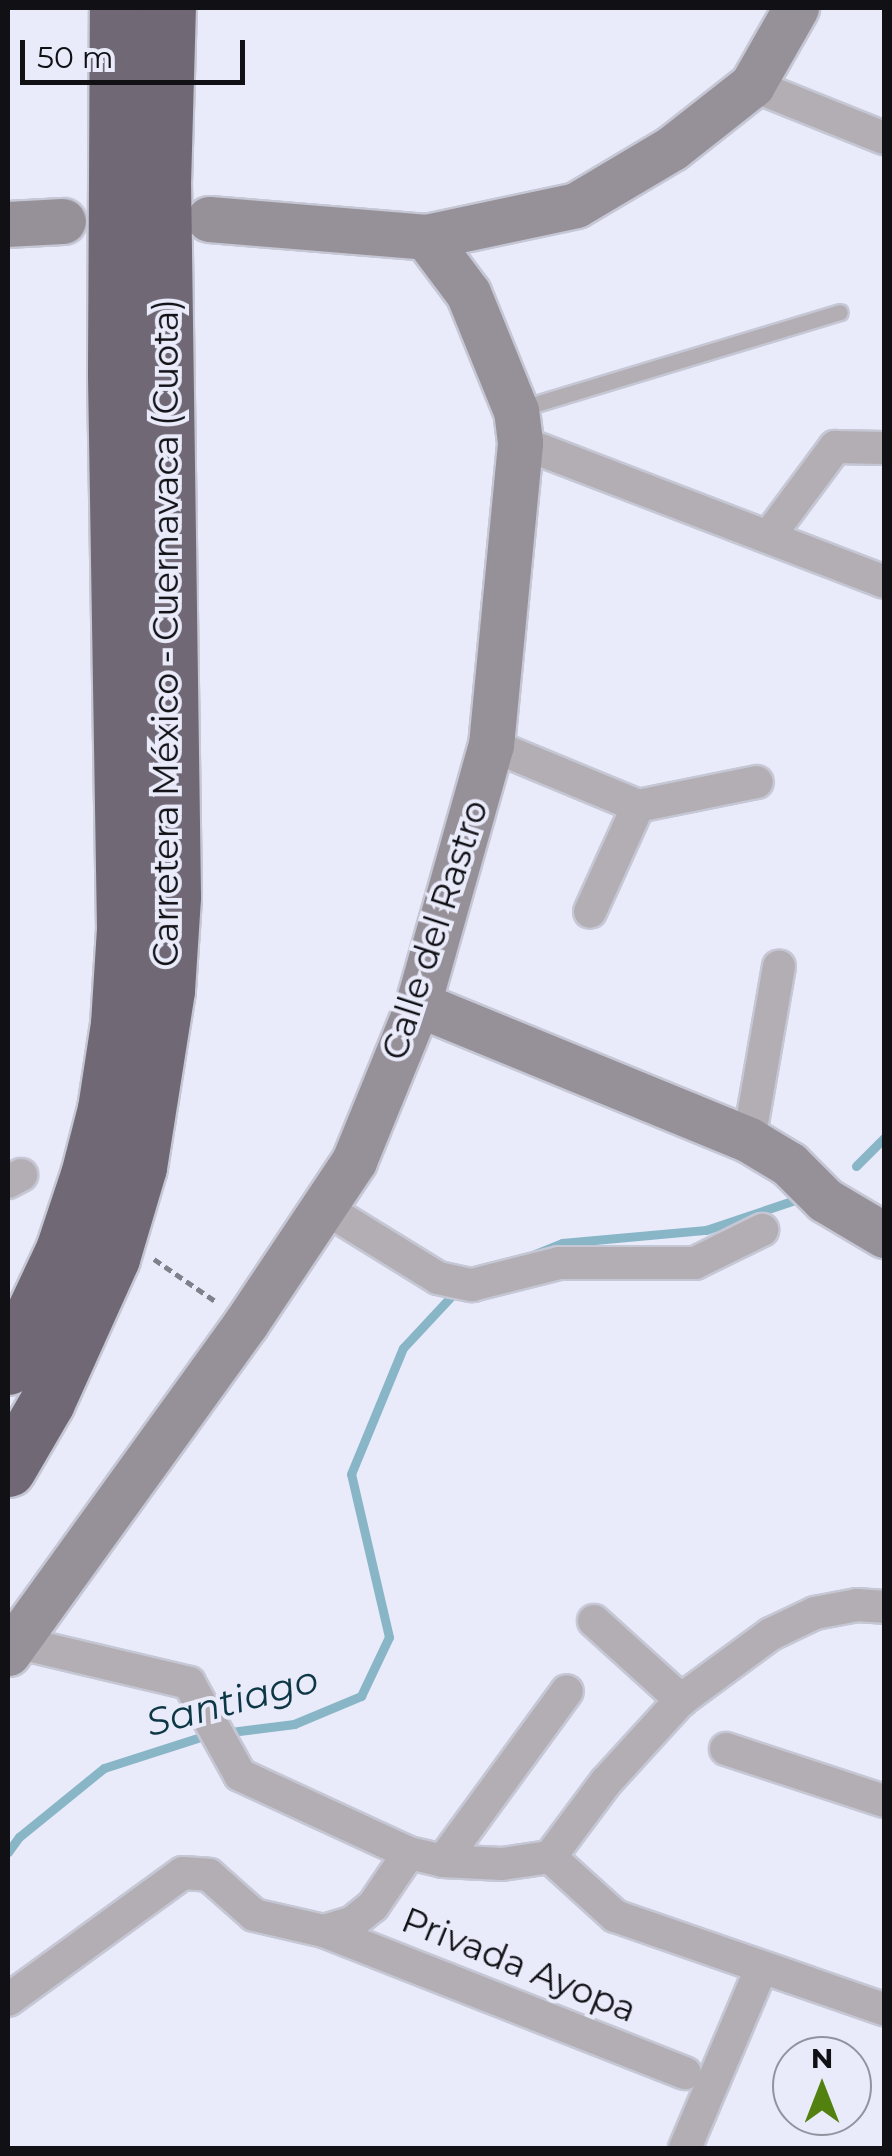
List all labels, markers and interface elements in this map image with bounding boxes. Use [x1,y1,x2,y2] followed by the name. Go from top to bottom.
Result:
[25,20,250,82] scale bar
[37,39,114,76] text: 50 m
[145,299,187,967] street label: Carretera México - Cuernavaca (Cuota)
[373,795,497,1065] street label: Calle del Rastro
[141,1656,323,1746] water label: Santiago
[396,1899,642,2031] street label: Privada Ayopa
[772,2036,872,2136] north arrow
[811,2041,833,2075] text: N

